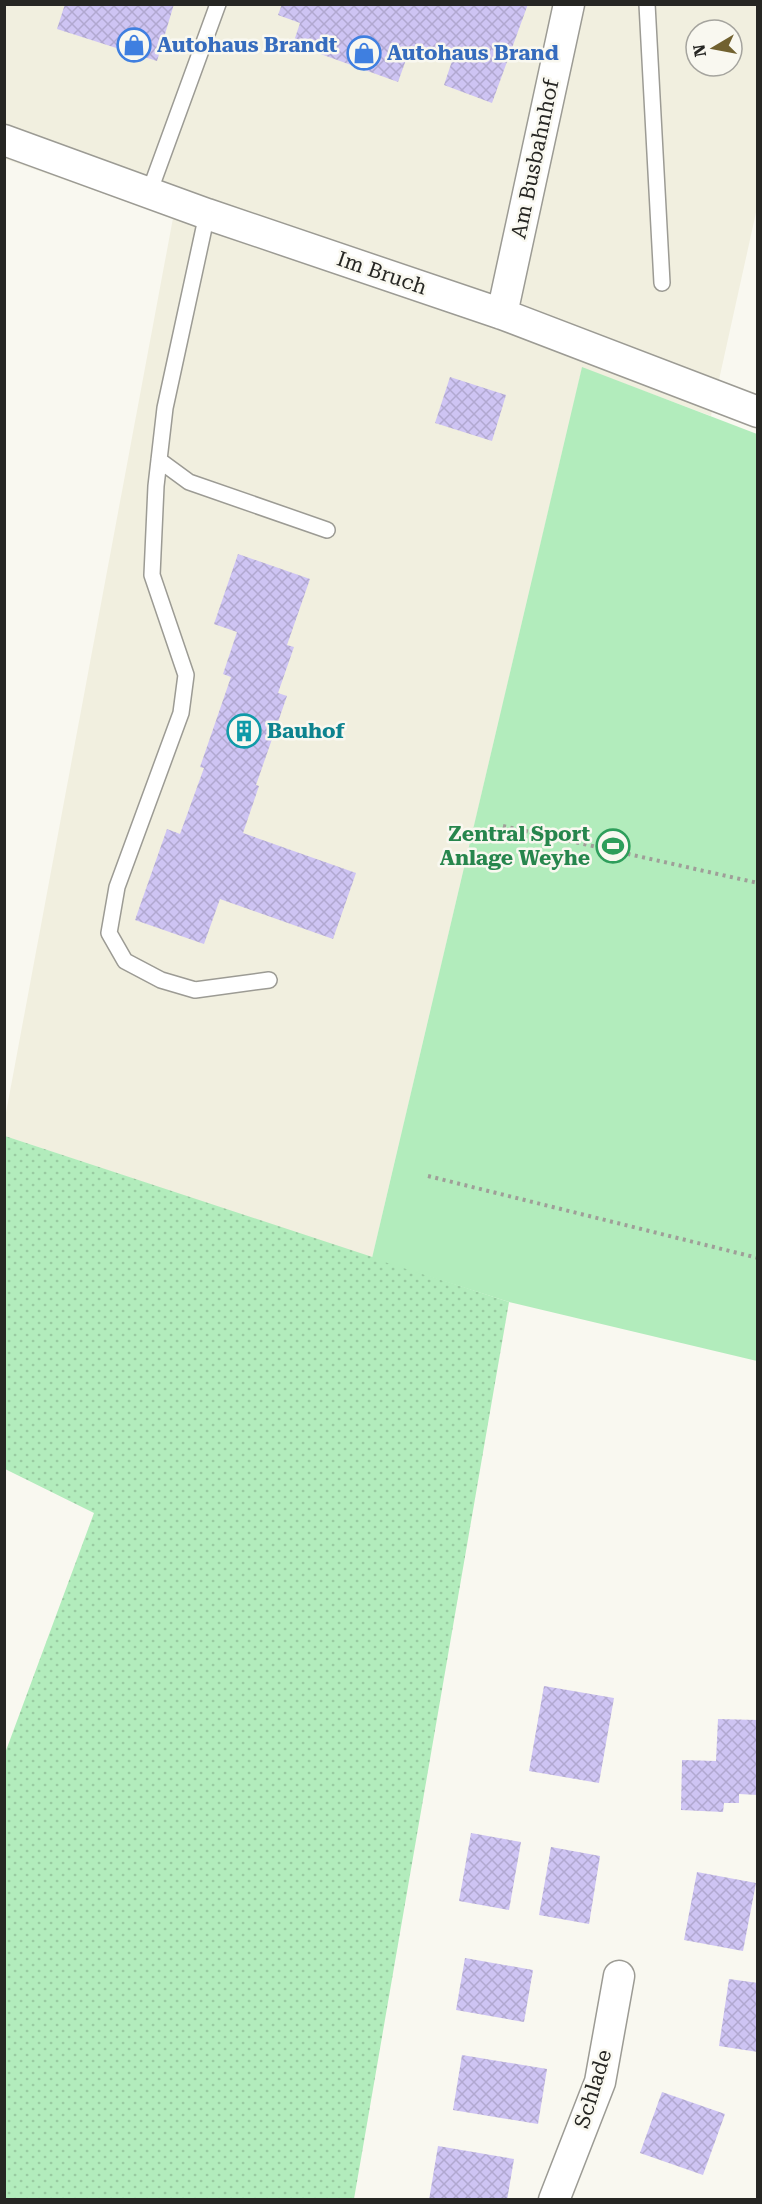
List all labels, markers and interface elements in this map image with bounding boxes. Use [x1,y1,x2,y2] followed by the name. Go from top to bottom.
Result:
[684,18,744,78] north arrow
[116,27,152,63] shop icon: Autohaus Brandt
[157,33,338,57] place label: Autohaus Brandt
[346,35,382,71] shop icon: Autohaus Brand
[387,41,559,65] place label: Autohaus Brand
[689,43,710,58] text: N
[506,76,564,241] street label: Am Busbahnhof
[334,246,430,300] street label: Im Bruch
[226,713,262,749] building icon: Bauhof
[267,719,346,743] place label: Bauhof
[440,822,590,870] place label: Zentral Sport Anlage Weyhe
[595,828,631,864] sports icon: Zentral Sport Anlage Weyhe
[570,2047,616,2131] street label: Schlade

